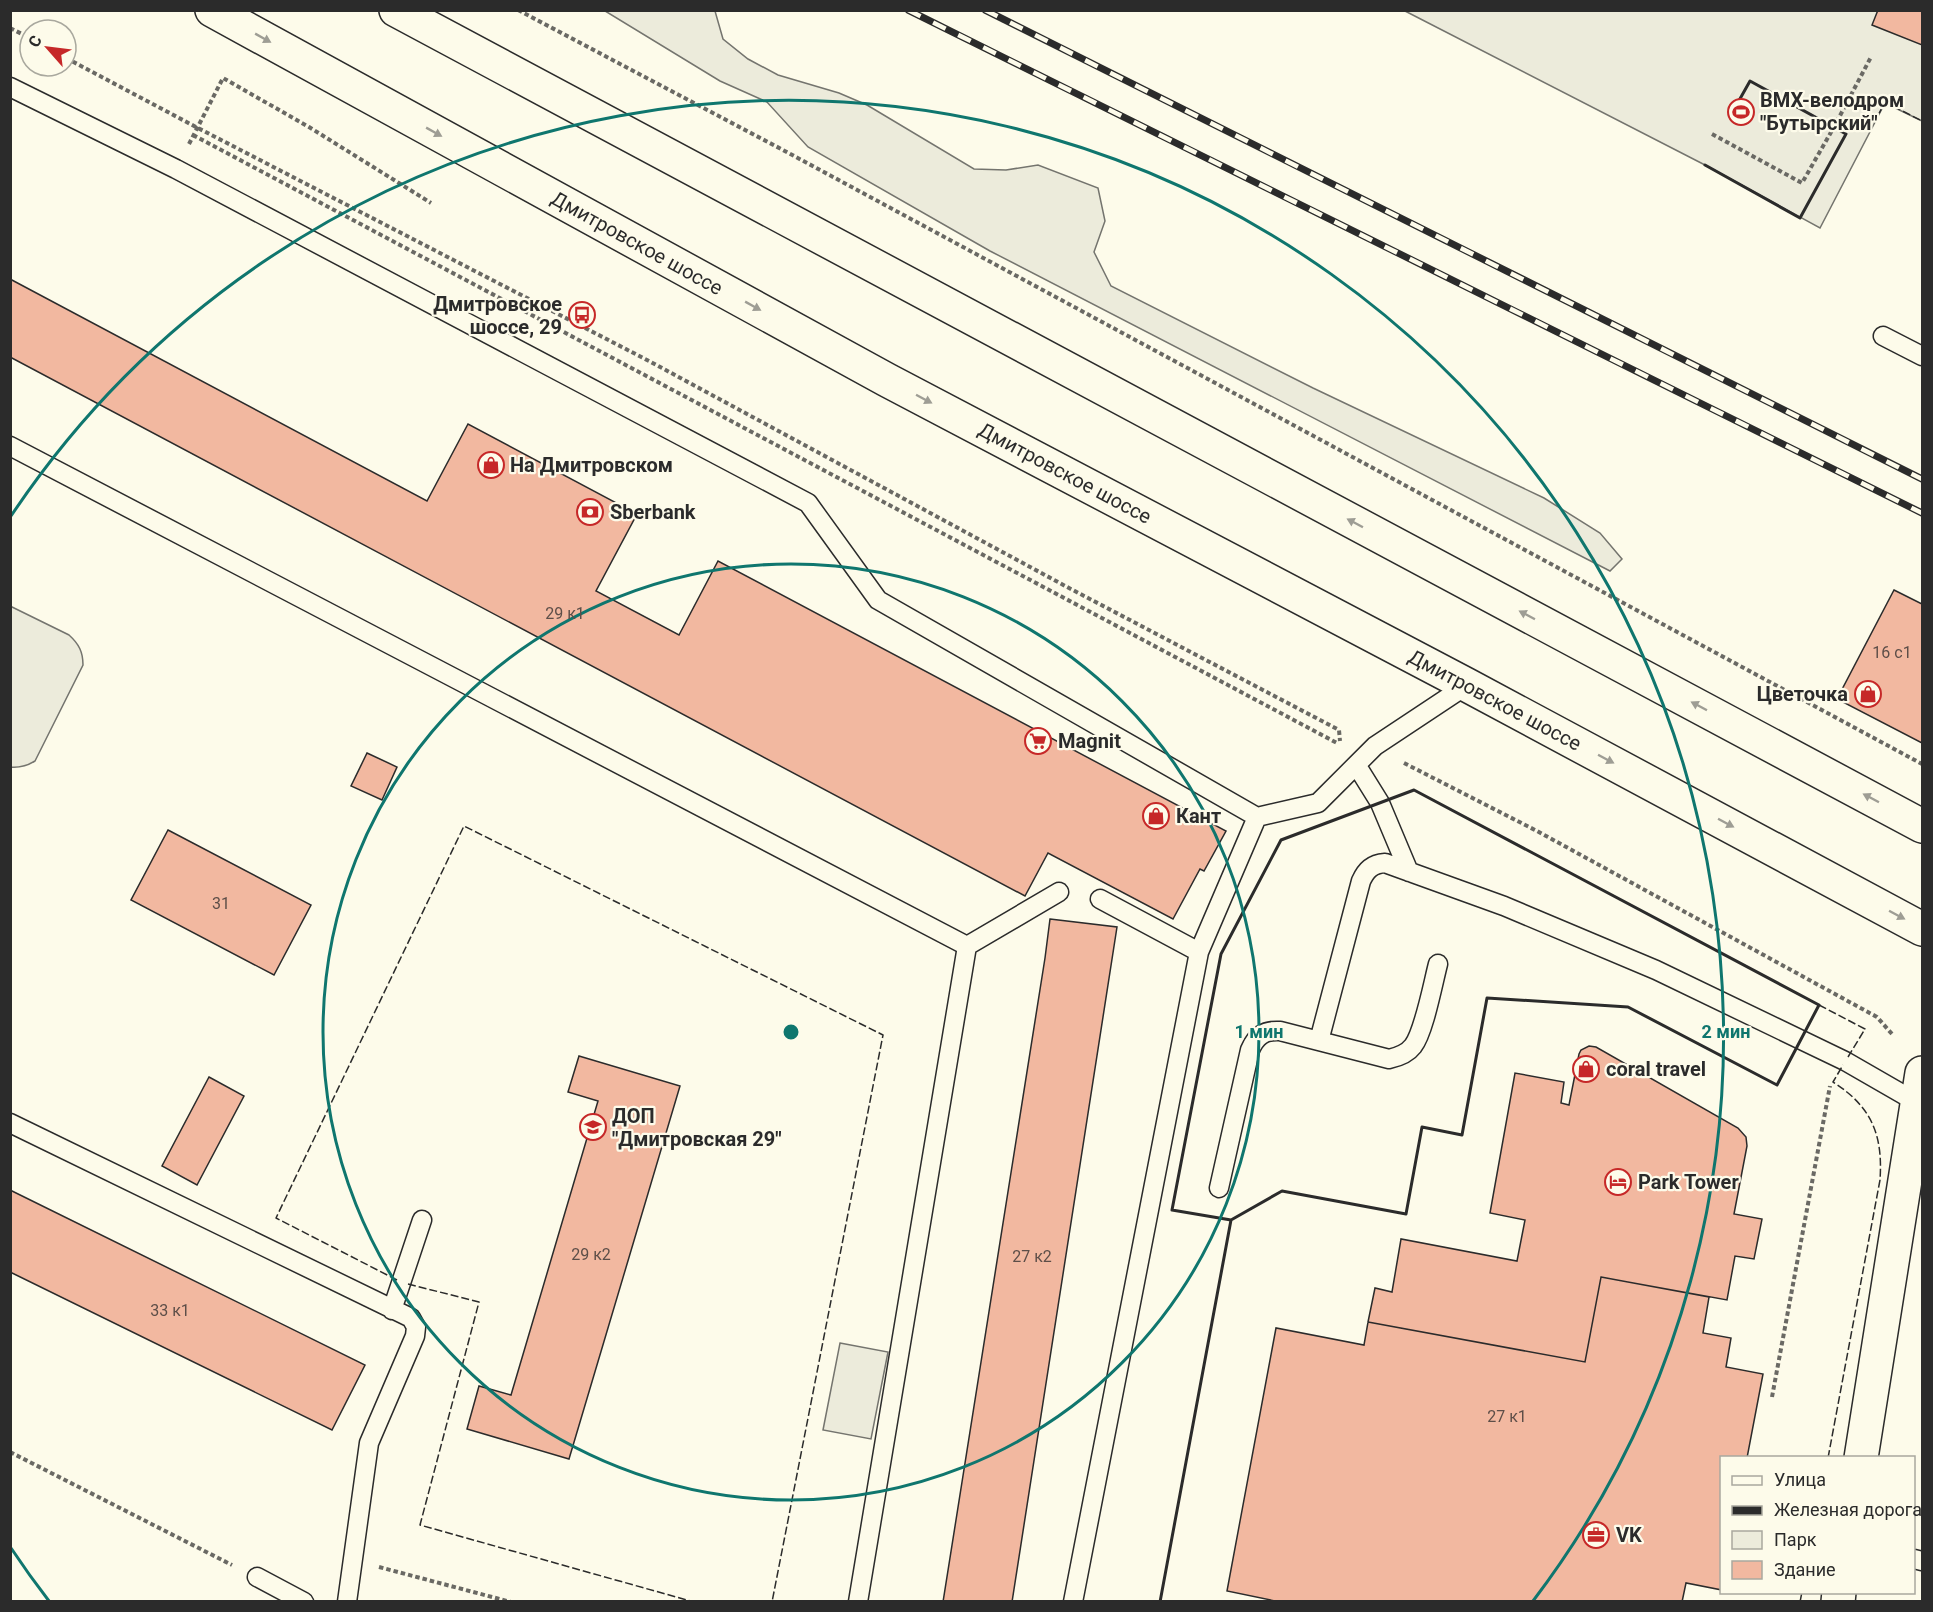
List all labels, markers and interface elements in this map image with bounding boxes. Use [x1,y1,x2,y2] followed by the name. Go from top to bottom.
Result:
[18,18,78,78] north arrow
[24,32,46,50] text: С
[255,33,272,43] one-way arrow
[1760,88,1904,135] place label: BMX-велодром "Бутырский"
[1726,97,1756,127] sports icon: BMX-велодром "Бутырский"
[426,127,443,137] one-way arrow
[547,186,727,300] street label: Дмитровское шоссе
[433,292,562,339] place label: Дмитровское шоссе, 29
[567,300,597,330] bus stop icon: Дмитровское шоссе, 29
[744,301,761,311] one-way arrow
[916,394,933,404] one-way arrow
[974,417,1156,529] street label: Дмитровское шоссе
[476,450,506,480] shop icon: На Дмитровском
[510,453,673,477] place label: На Дмитровском
[575,497,605,527] bank icon: Sberbank
[610,500,696,524] place label: Sberbank
[1346,518,1363,528] one-way arrow
[545,604,585,623] house number: 29 к1
[1518,610,1536,620] one-way arrow
[1872,643,1912,662] house number: 16 с1
[1404,644,1586,756] street label: Дмитровское шоссе
[1853,679,1883,709] shop icon: Цветочка
[1757,682,1848,706] place label: Цветочка
[1690,701,1707,711] one-way arrow
[1023,726,1053,756] supermarket icon: Magnit
[1058,729,1121,753] place label: Magnit
[1598,754,1615,764] one-way arrow
[1862,793,1879,803] one-way arrow
[1141,801,1171,831] shop icon: Кант
[1176,804,1221,828] place label: Кант
[1717,818,1734,828] one-way arrow
[212,894,230,913] house number: 31
[1889,910,1906,920] one-way arrow
[1235,1021,1283,1042] text: 1 мин
[1702,1021,1750,1042] text: 2 мин
[781,1022,801,1042] centre of rings
[1571,1054,1601,1084] shop icon: coral travel
[1606,1057,1706,1081] place label: coral travel
[612,1104,782,1151] place label: ДОП "Дмитровская 29"
[578,1112,608,1142] school or university icon: ДОП "Дмитровская 29"
[1603,1167,1633,1197] hotel icon: Park Tower
[1638,1170,1739,1194] place label: Park Tower
[571,1245,611,1264] house number: 29 к2
[1012,1247,1052,1266] house number: 27 к2
[150,1301,190,1320] house number: 33 к1
[1487,1407,1527,1426] house number: 27 к1
[1720,1456,1915,1594] legend
[1774,1469,1826,1490] text: Улица
[1774,1499,1922,1520] text: Железная дорога
[1581,1520,1611,1550] office icon: VK
[1616,1523,1642,1547] place label: VK
[1774,1529,1817,1550] text: Парк
[1774,1559,1836,1580] text: Здание

